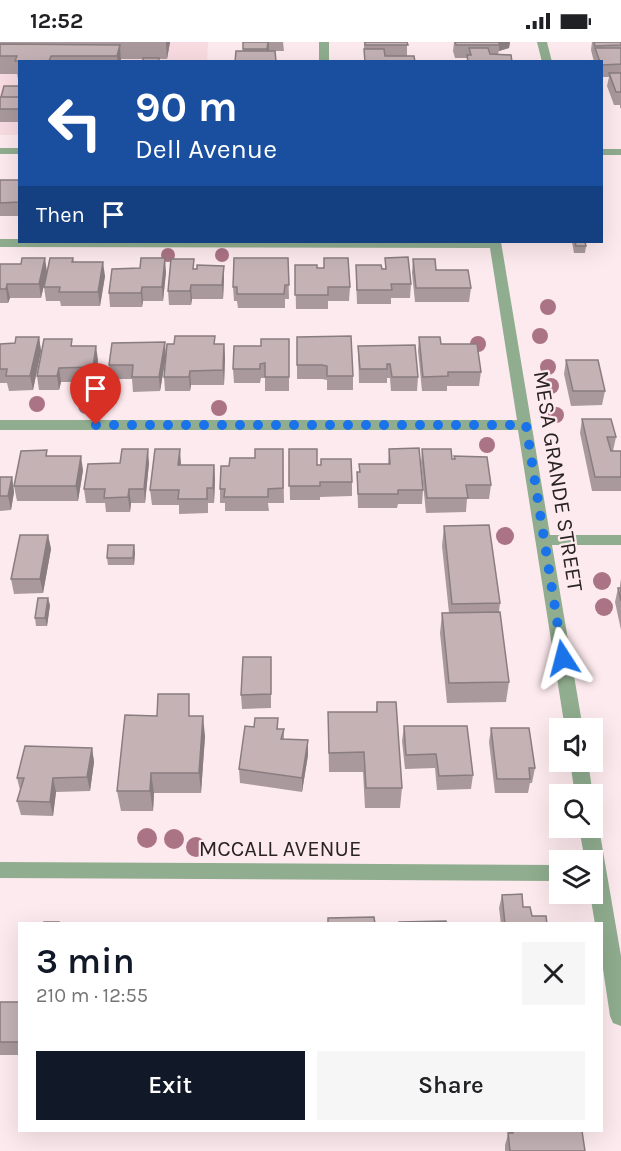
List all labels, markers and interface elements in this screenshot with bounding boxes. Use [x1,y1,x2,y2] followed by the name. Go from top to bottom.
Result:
[30,8,83,34] text: 12:52
[135,82,238,132] text: 90 m
[36,84,114,162] icon: left
[135,133,277,165] text: Dell Avenue
[97,198,130,231] icon: arrive
[36,202,85,228] text: Then
[70,363,121,425] pin
[528,369,588,593] street label: MESA GRANDE STREET
[79,372,112,405] icon: arrive
[531,626,595,690] position arrow
[549,718,603,904] map controls
[549,718,603,772] button: sound
[549,784,603,838] button: search
[199,836,361,862] street label: MCCALL AVENUE
[549,850,603,904] button: layers
[36,940,135,982] text: 3 min
[522,942,585,1005] button: close
[36,984,148,1007] text: 210 m · 12:55
[36,1051,305,1120] button: Exit
[317,1051,585,1120] button: Share

